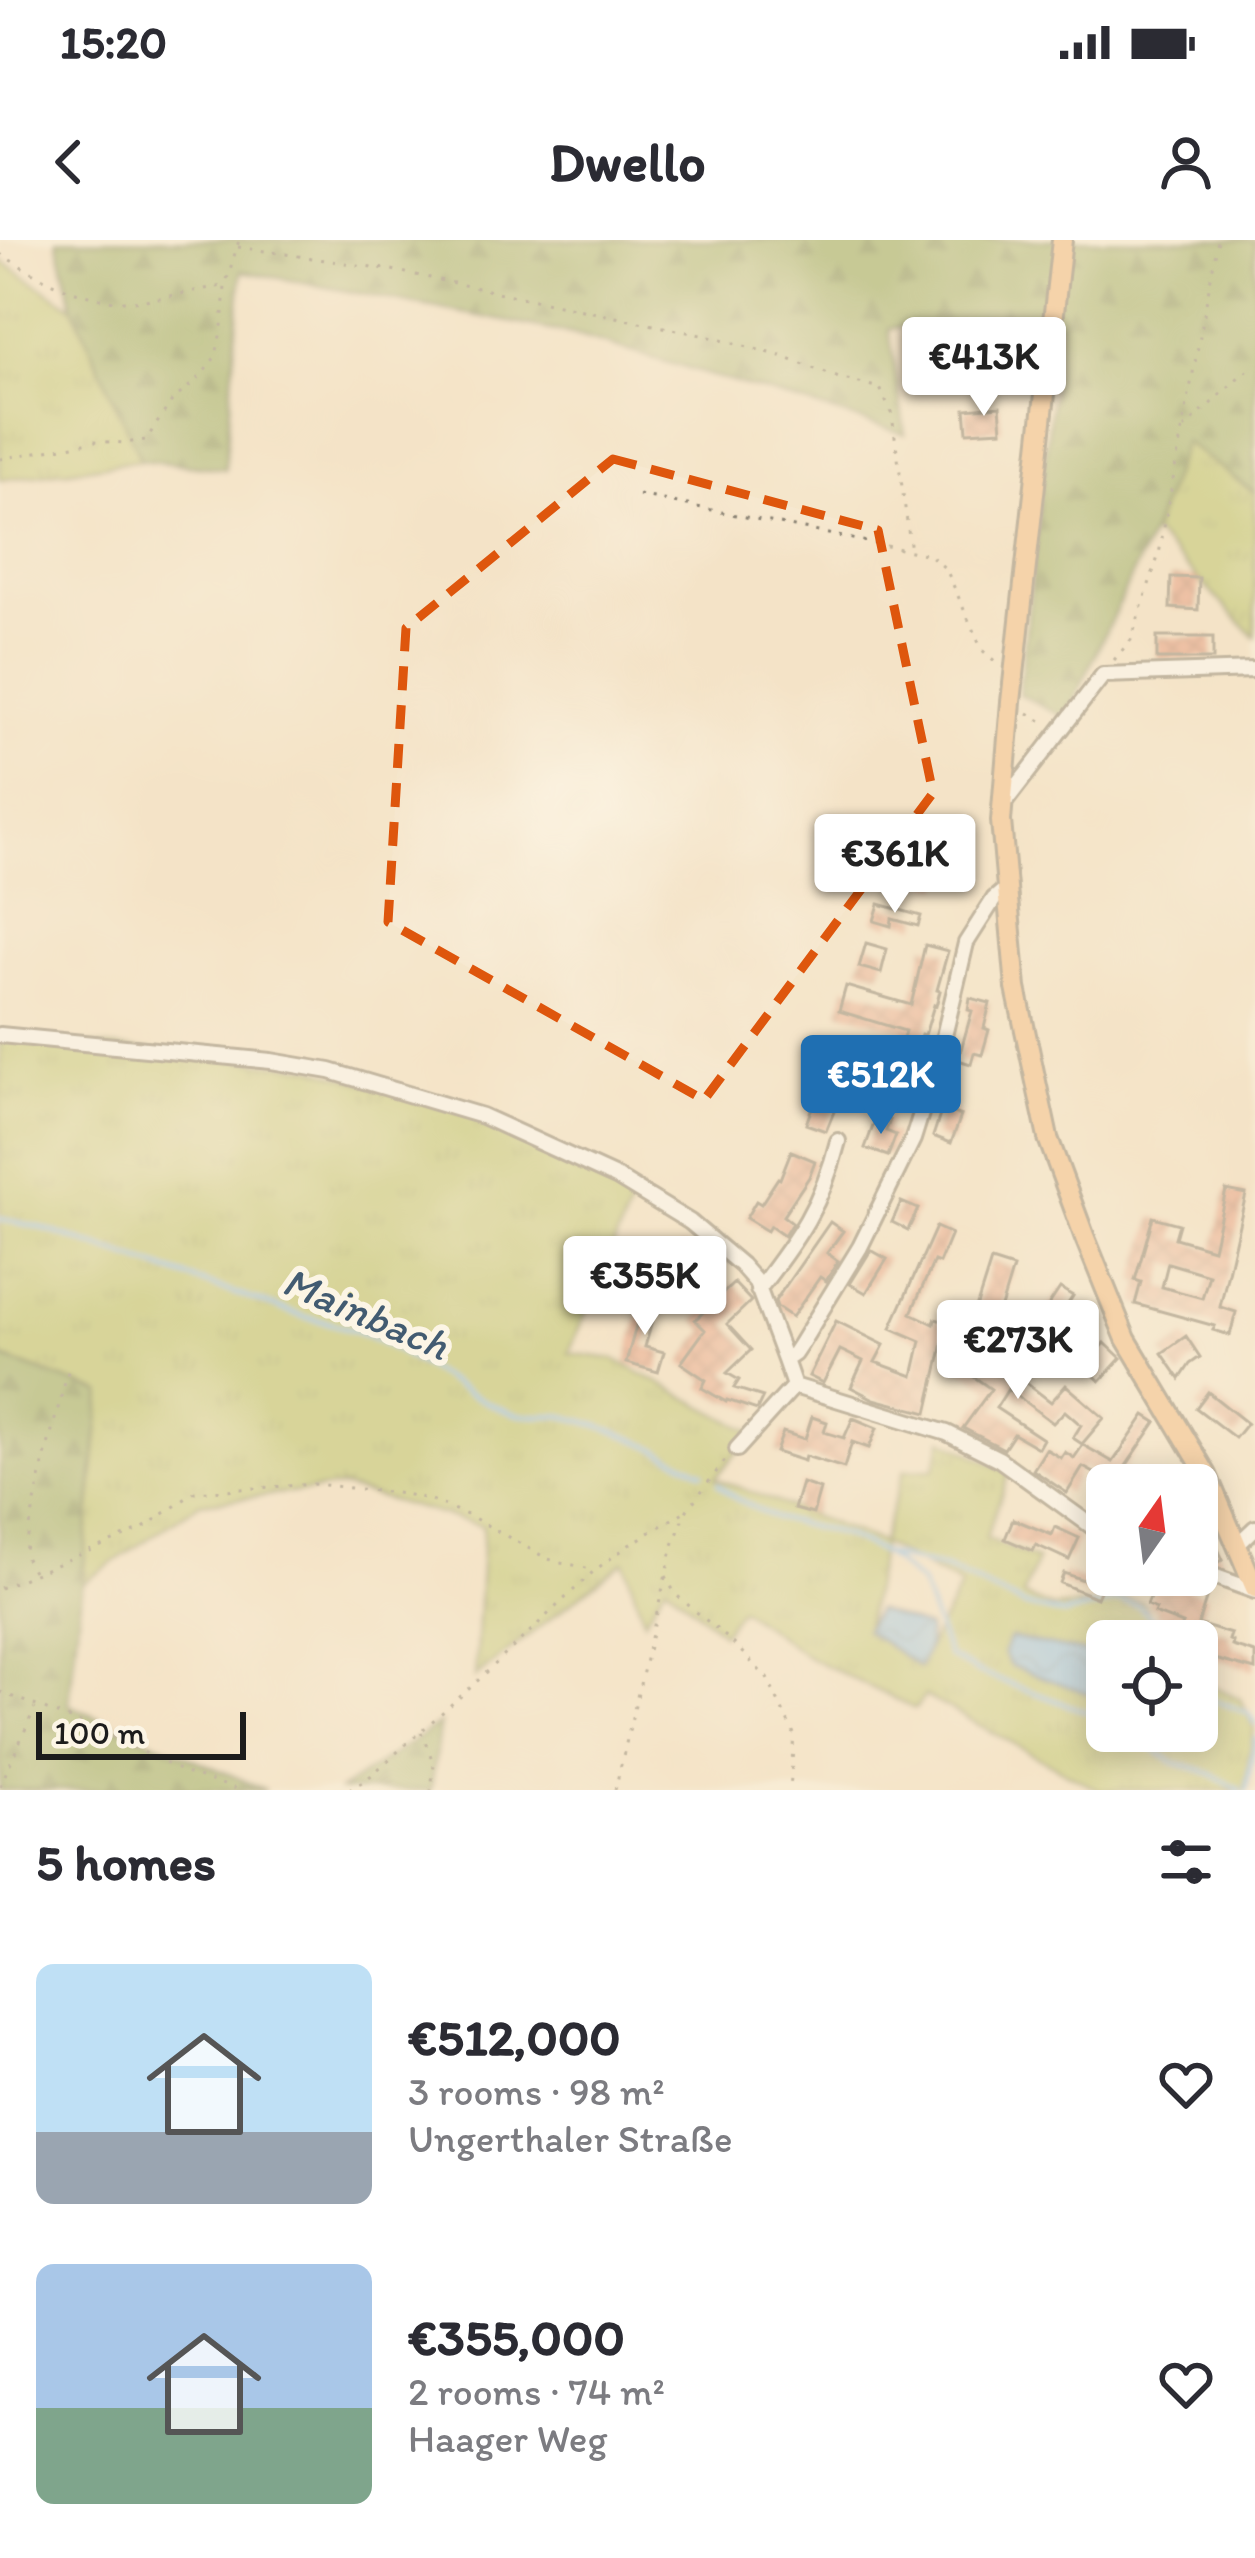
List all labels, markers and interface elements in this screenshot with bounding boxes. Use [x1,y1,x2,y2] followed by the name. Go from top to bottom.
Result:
[60,15,167,69] text: 15:20
[36,129,102,195] icon: back
[1153,129,1219,195] icon: person
[549,130,706,195] text: Dwello
[900,317,1068,419] pin: €413K
[929,332,1039,379] text: €413K
[811,814,979,916] pin: €361K
[841,829,949,876] text: €361K
[797,1035,965,1137] pin: €512K
[828,1050,934,1097] text: €512K
[561,1236,729,1338] pin: €355K
[590,1251,700,1298] text: €355K
[275,1255,457,1371] water label: Mainbach
[934,1300,1102,1402] pin: €273K
[964,1315,1072,1362] text: €273K
[1086,1464,1218,1596] north arrow
[1086,1464,1218,1752] map controls
[1086,1620,1218,1752] button: locate
[36,1706,246,1759] scale bar
[54,1713,145,1752] text: 100 m
[1153,1829,1219,1895] icon: filters
[36,1832,216,1893] text: 5 homes
[408,2007,621,2068] text: €512,000
[132,2012,276,2156] icon: home
[1153,2051,1219,2117] icon: heart
[408,2068,665,2115] text: 3 rooms · 98 m²
[408,2115,732,2162] text: Ungerthaler Straße
[408,2307,625,2368] text: €355,000
[132,2312,276,2456] icon: home
[1153,2351,1219,2417] icon: heart
[408,2368,665,2415] text: 2 rooms · 74 m²
[408,2415,607,2462] text: Haager Weg

